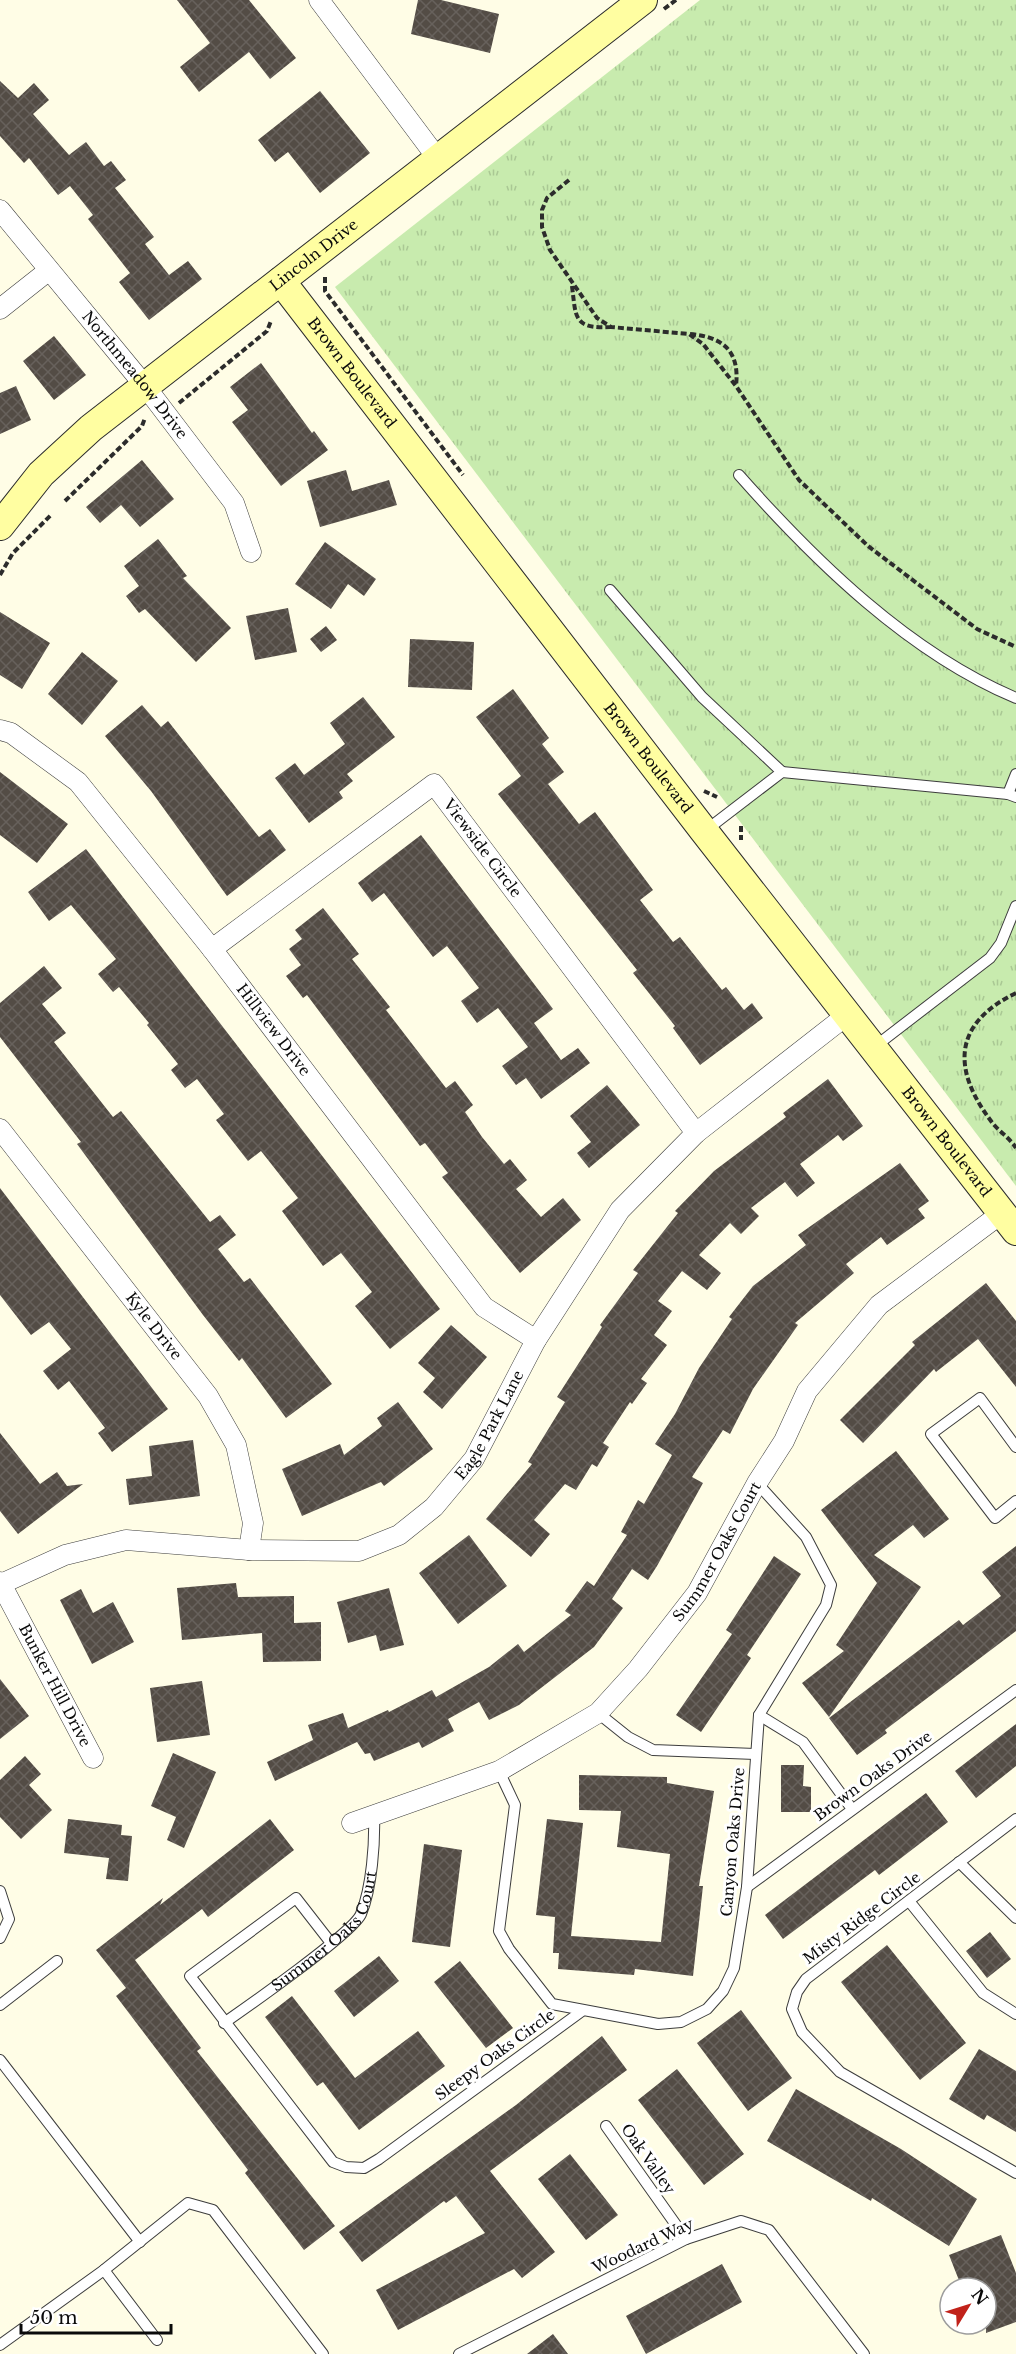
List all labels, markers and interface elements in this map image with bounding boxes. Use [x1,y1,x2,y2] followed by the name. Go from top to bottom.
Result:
[265,215,361,295] street label: Lincoln Drive
[78,307,192,442] street label: Northmeadow Drive
[304,313,401,432] street label: Brown Boulevard
[600,699,697,817] street label: Brown Boulevard
[439,794,526,901] street label: Viewside Circle
[233,980,315,1079] street label: Hillview Drive
[898,1083,996,1200] street label: Brown Boulevard
[122,1288,186,1364] street label: Kyle Drive
[451,1367,528,1484] street label: Eagle Park Lane
[668,1478,765,1625] street label: Summer Oaks Court
[15,1621,95,1750] street label: Bunker Hill Drive
[810,1726,935,1825] street label: Brown Oaks Drive
[717,1767,748,1917] street label: Canyon Oaks Drive
[799,1867,924,1968] street label: Misty Ridge Circle
[267,1870,380,1995] street label: Summer Oaks Court
[431,2005,558,2104] street label: Sleepy Oaks Circle
[617,2120,680,2198] street label: Oak Valley
[588,2214,697,2278] street label: Woodard Way
[938,2276,998,2336] north arrow
[967,2285,992,2309] text: N
[21,2297,171,2335] scale bar
[30,2307,78,2329] text: 50 m

